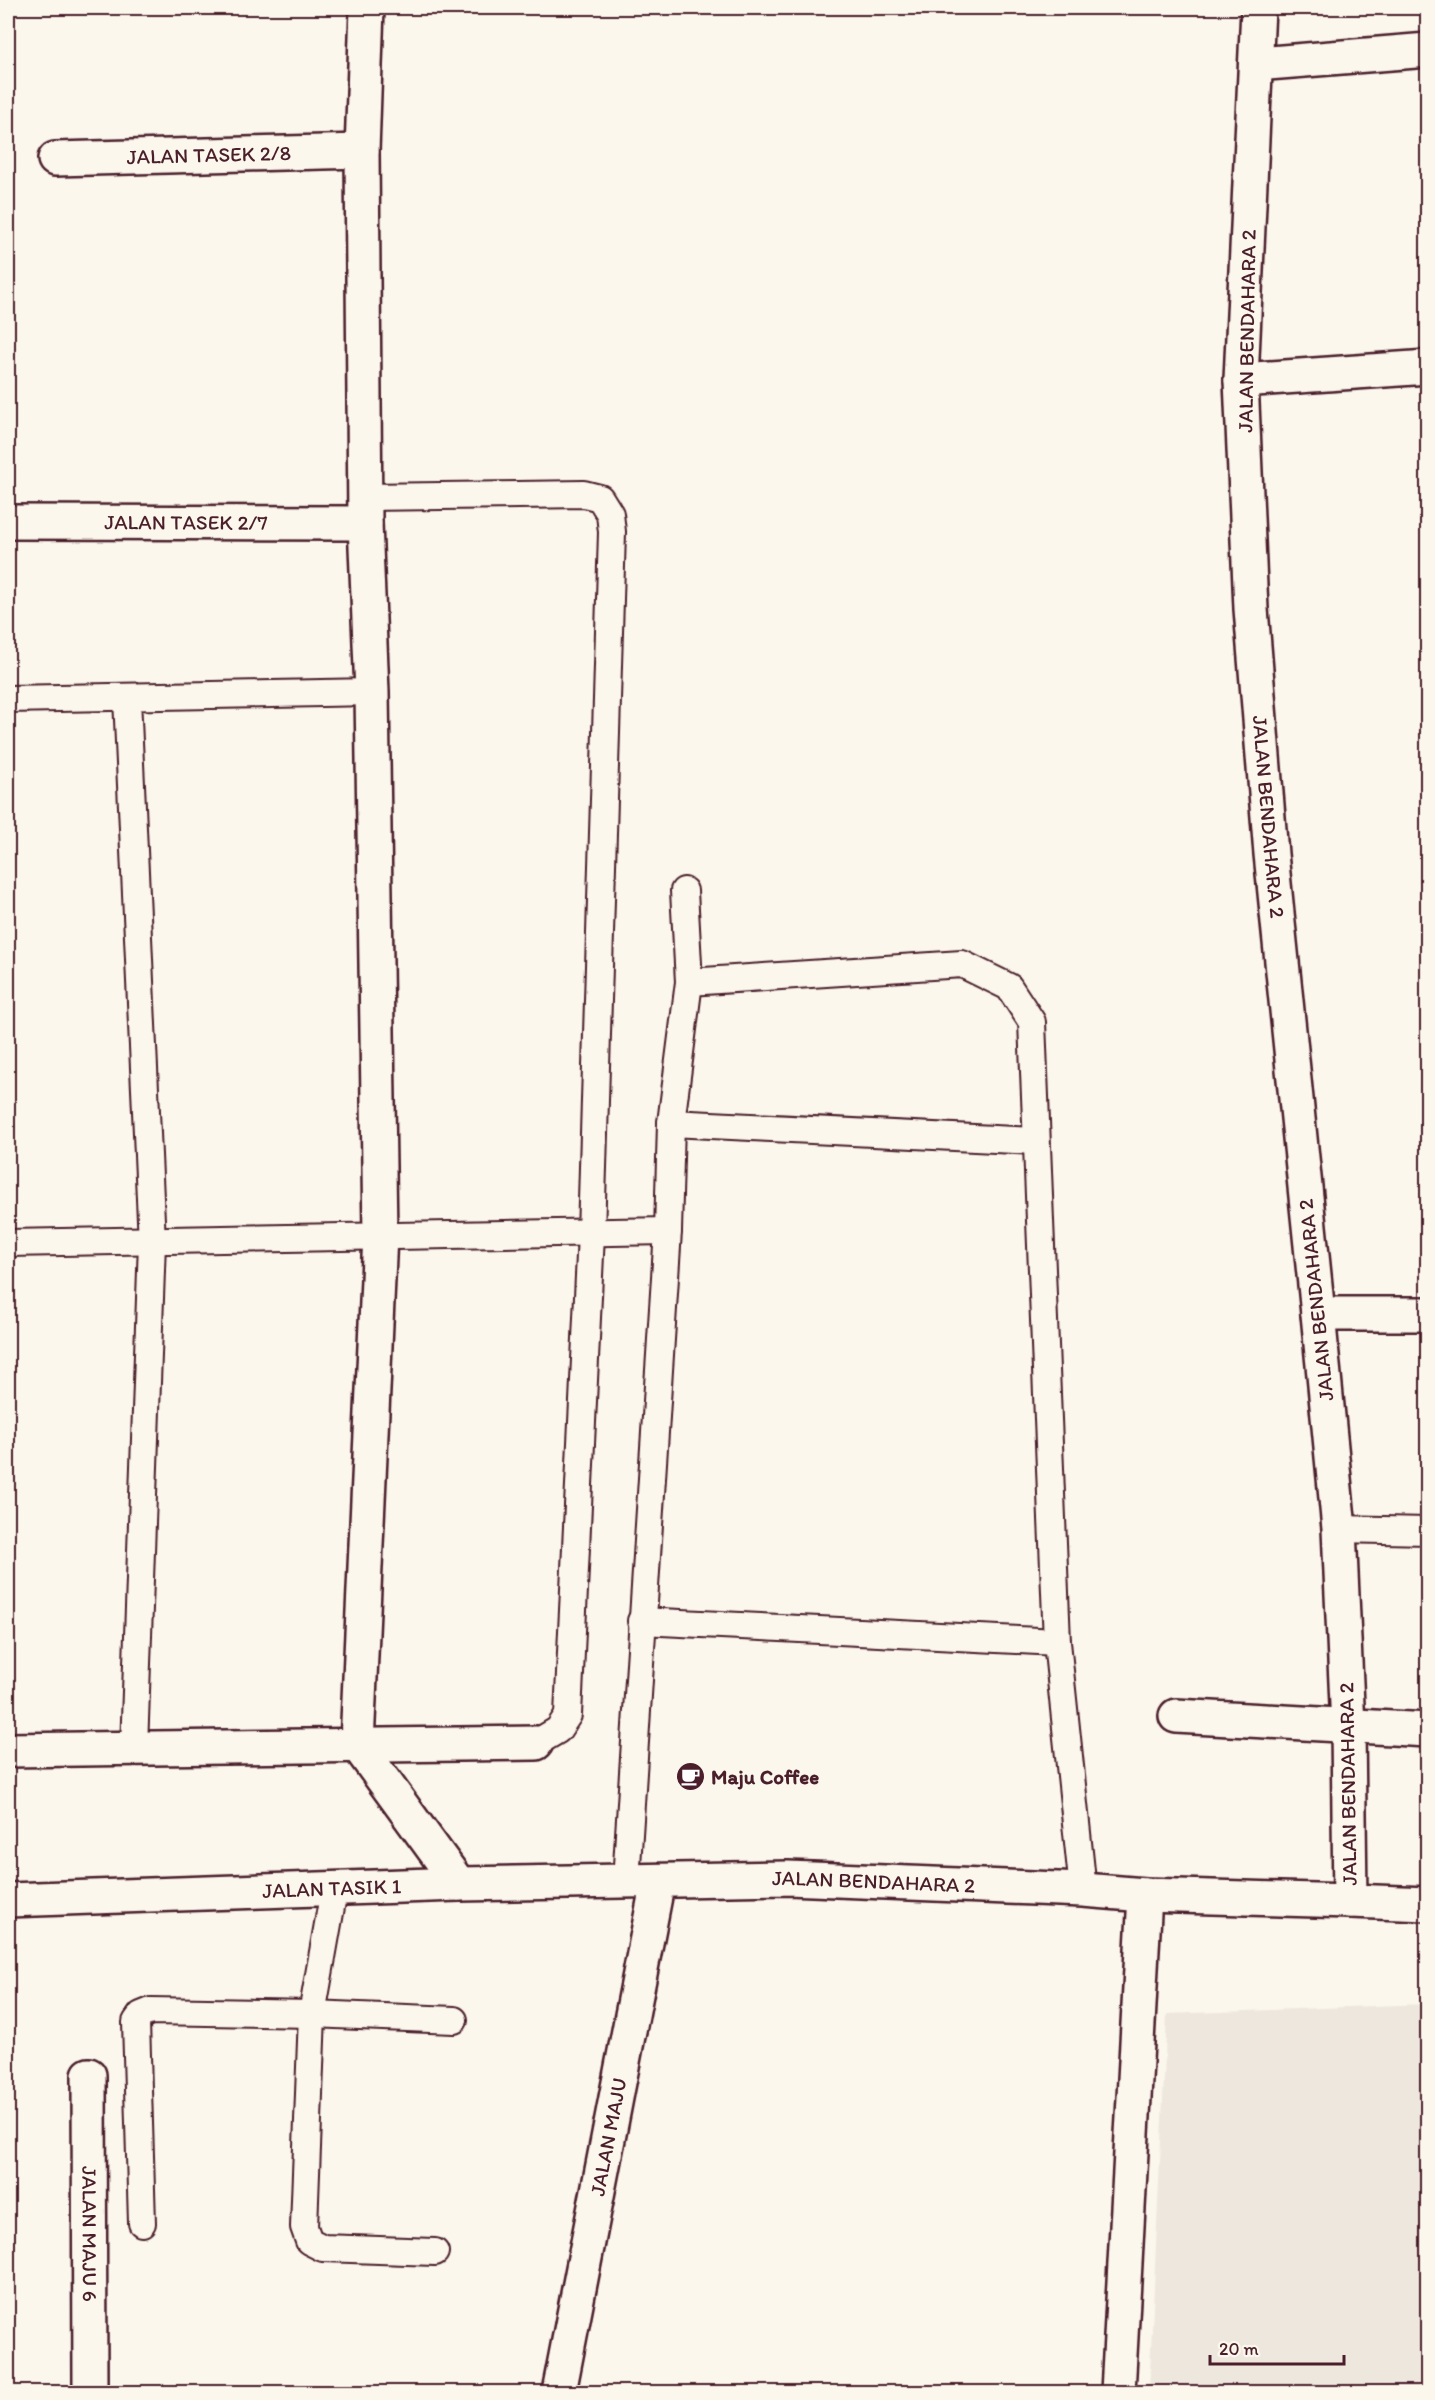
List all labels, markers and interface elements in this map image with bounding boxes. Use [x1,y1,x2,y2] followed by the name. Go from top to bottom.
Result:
[126,140,292,169] street label: JALAN TASEK 2/8
[1232,229,1261,433] street label: JALAN BENDAHARA 2
[104,509,268,535] street label: JALAN TASEK 2/7
[1248,714,1290,919] street label: JALAN BENDAHARA 2
[1292,1198,1339,1402] street label: JALAN BENDAHARA 2
[1333,1682,1362,1886] street label: JALAN BENDAHARA 2
[674,1761,706,1793] cafe icon: Maju Coffee
[711,1764,819,1790] place label: Maju Coffee
[772,1865,976,1898] street label: JALAN BENDAHARA 2
[262,1873,402,1903] street label: JALAN TASIK 1
[584,2075,632,2198] street label: JALAN MAJU
[77,2166,103,2302] street label: JALAN MAJU 6
[1210,2328,1344,2366] scale bar
[1219,2338,1259,2360] text: 20 m

